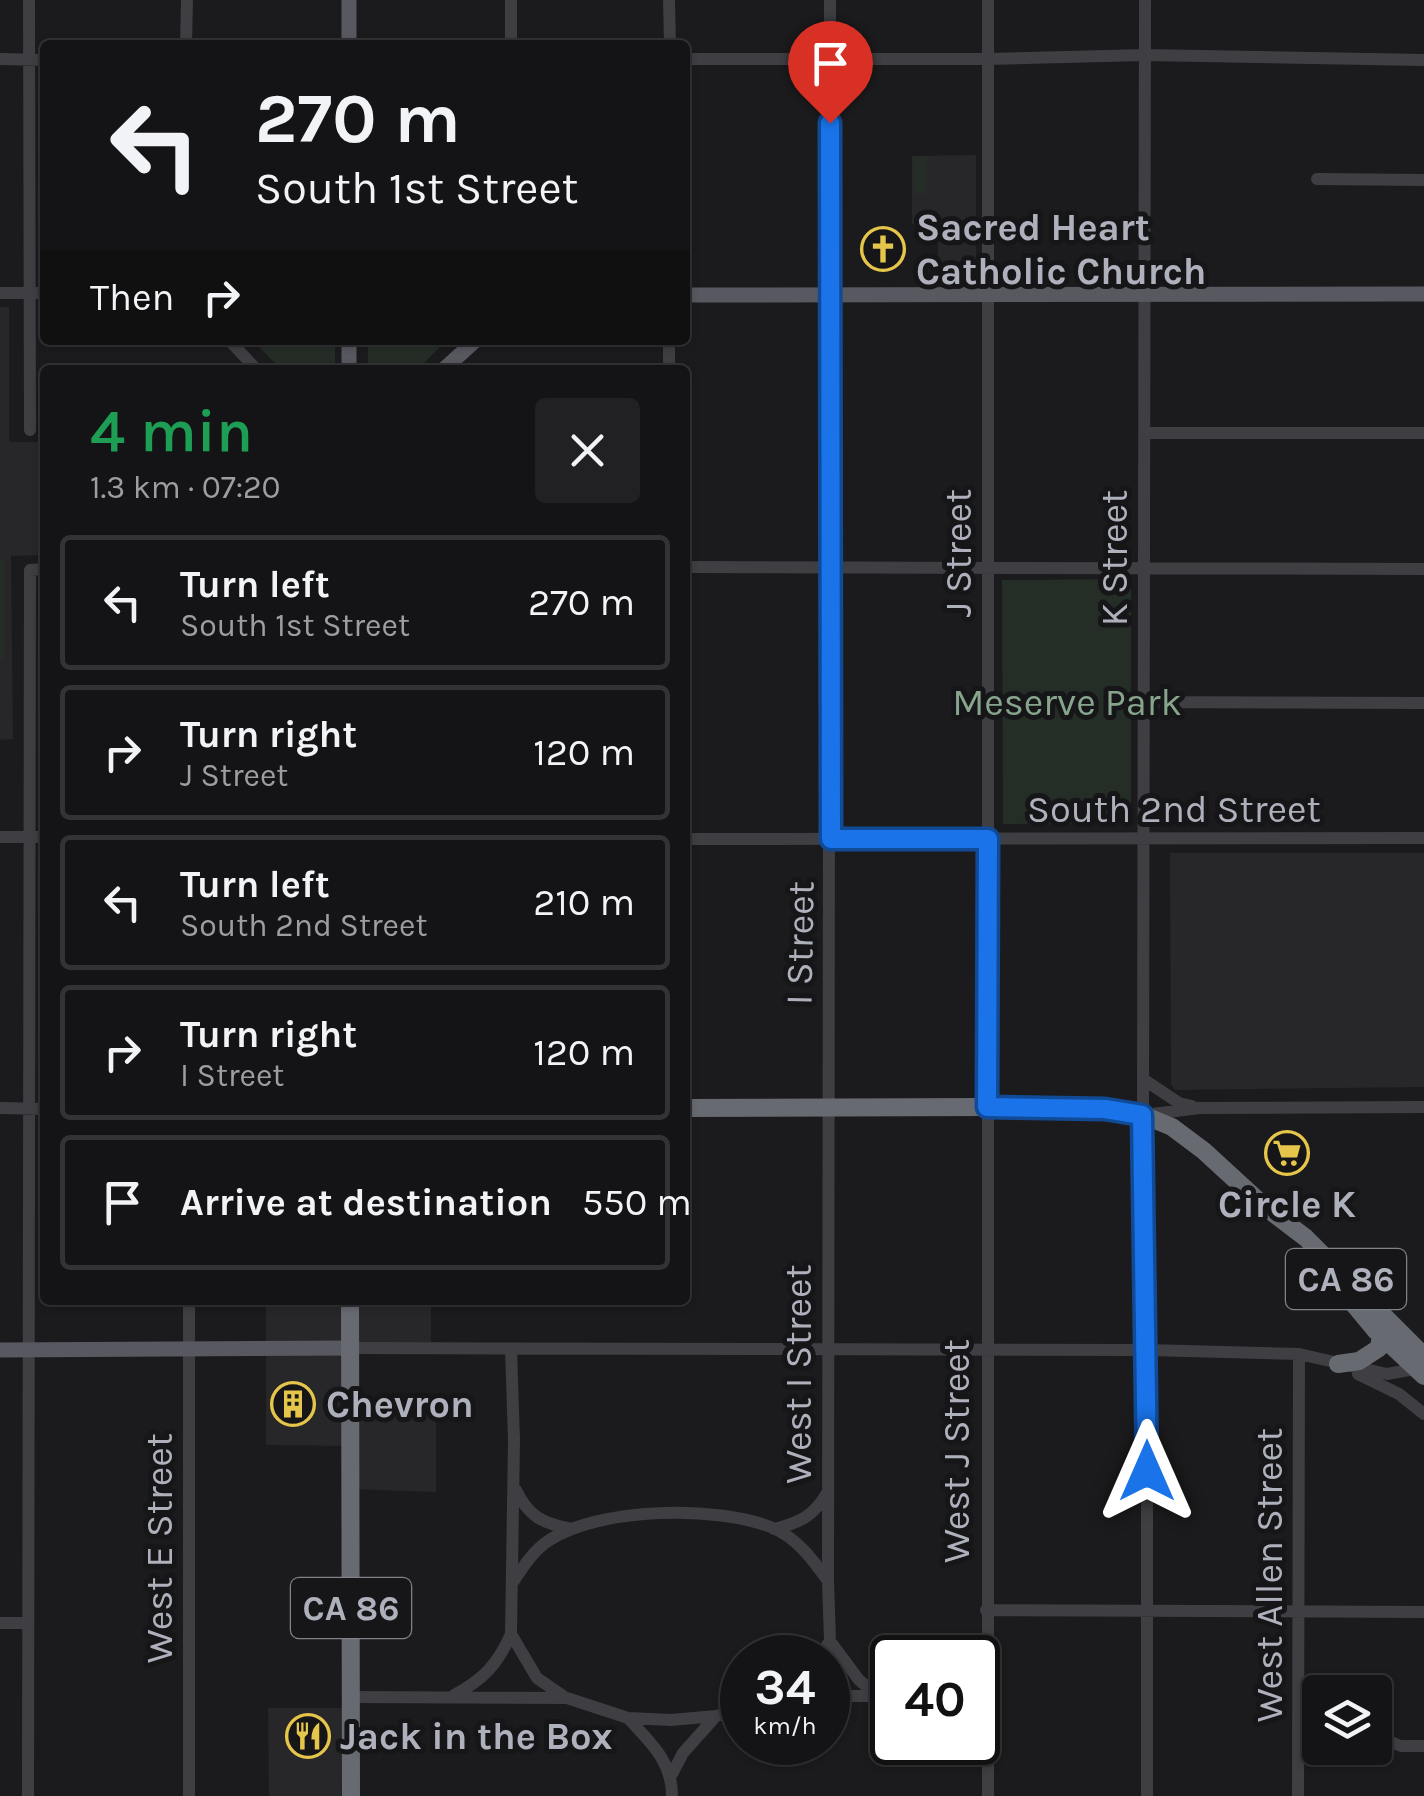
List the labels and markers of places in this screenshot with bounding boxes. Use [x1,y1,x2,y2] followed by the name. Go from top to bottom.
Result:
[788,21,873,124] pin
[916,205,1207,294] place label: Sacred Heart Catholic Church
[860,226,906,272] church icon: Sacred Heart Catholic Church
[1264,1130,1310,1176] supermarket icon: Circle K
[1218,1182,1356,1227] place label: Circle K
[270,1381,316,1427] building icon: Chevron
[326,1382,474,1427] place label: Chevron
[285,1713,331,1759] restaurant icon: Jack in the Box
[340,1714,613,1759] place label: Jack in the Box

